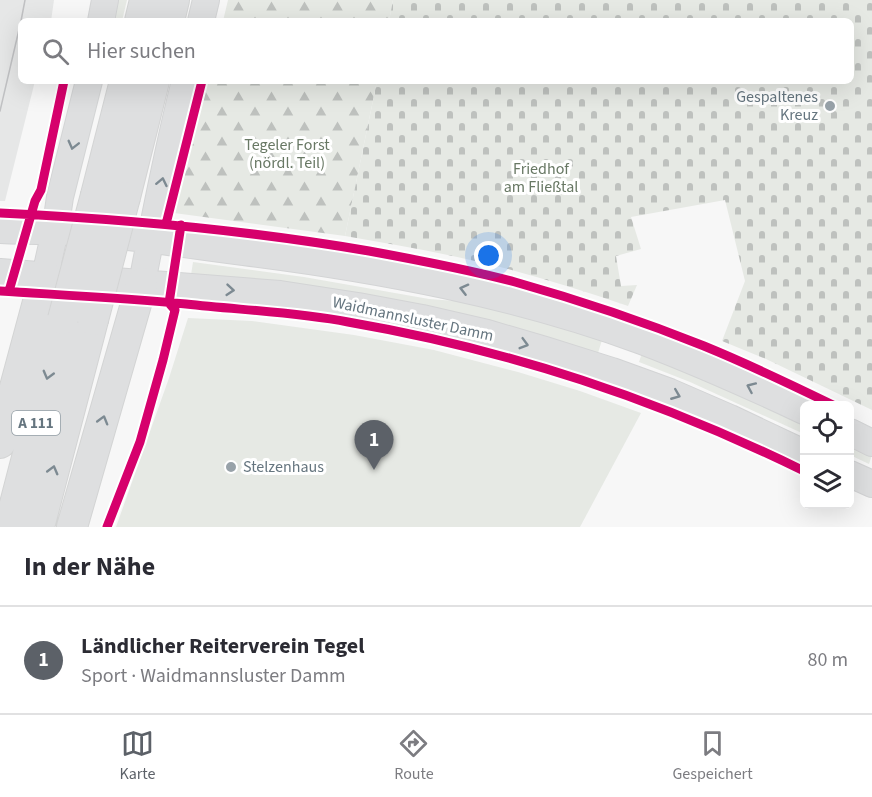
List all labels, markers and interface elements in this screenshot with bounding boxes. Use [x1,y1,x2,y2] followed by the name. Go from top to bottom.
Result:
[18,18,854,84] search box
[39,35,72,68] icon: search
[87,35,196,67] text: Hier suchen
[736,86,818,126] place label: Gespaltenes Kreuz
[823,99,837,113] marker: Gespaltenes Kreuz
[244,134,330,174] park label: Tegeler Forst (nördl. Teil)
[68,140,81,150] one-way arrow
[504,158,578,198] park label: Friedhof am Fließtal
[155,177,168,187] one-way arrow
[474,241,503,270] your location
[225,283,234,296] one-way arrow
[459,284,469,297] one-way arrow
[330,291,496,347] street label: Waidmannsluster Damm
[519,336,529,349] one-way arrow
[43,370,56,380] one-way arrow
[747,382,758,394] one-way arrow
[670,388,681,400] one-way arrow
[800,401,854,509] map controls
[800,401,854,455] button: locate
[12,411,60,435] road number: A 111
[96,415,108,426] one-way arrow
[354,420,394,470] pin: 1
[800,455,854,509] button: layers
[243,456,324,478] place label: Stelzenhaus
[224,460,238,474] marker: Stelzenhaus
[46,466,59,476] one-way arrow
[24,548,155,585] text: In der Nähe
[81,630,365,662] text: Ländlicher Reiterverein Tegel
[38,646,49,674] text: 1
[808,646,848,674] text: 80 m
[81,662,346,690] text: Sport · Waidmannsluster Damm
[119,727,155,785] tab: Karte
[394,727,434,785] tab: Route
[672,727,753,785] tab: Gespeichert

